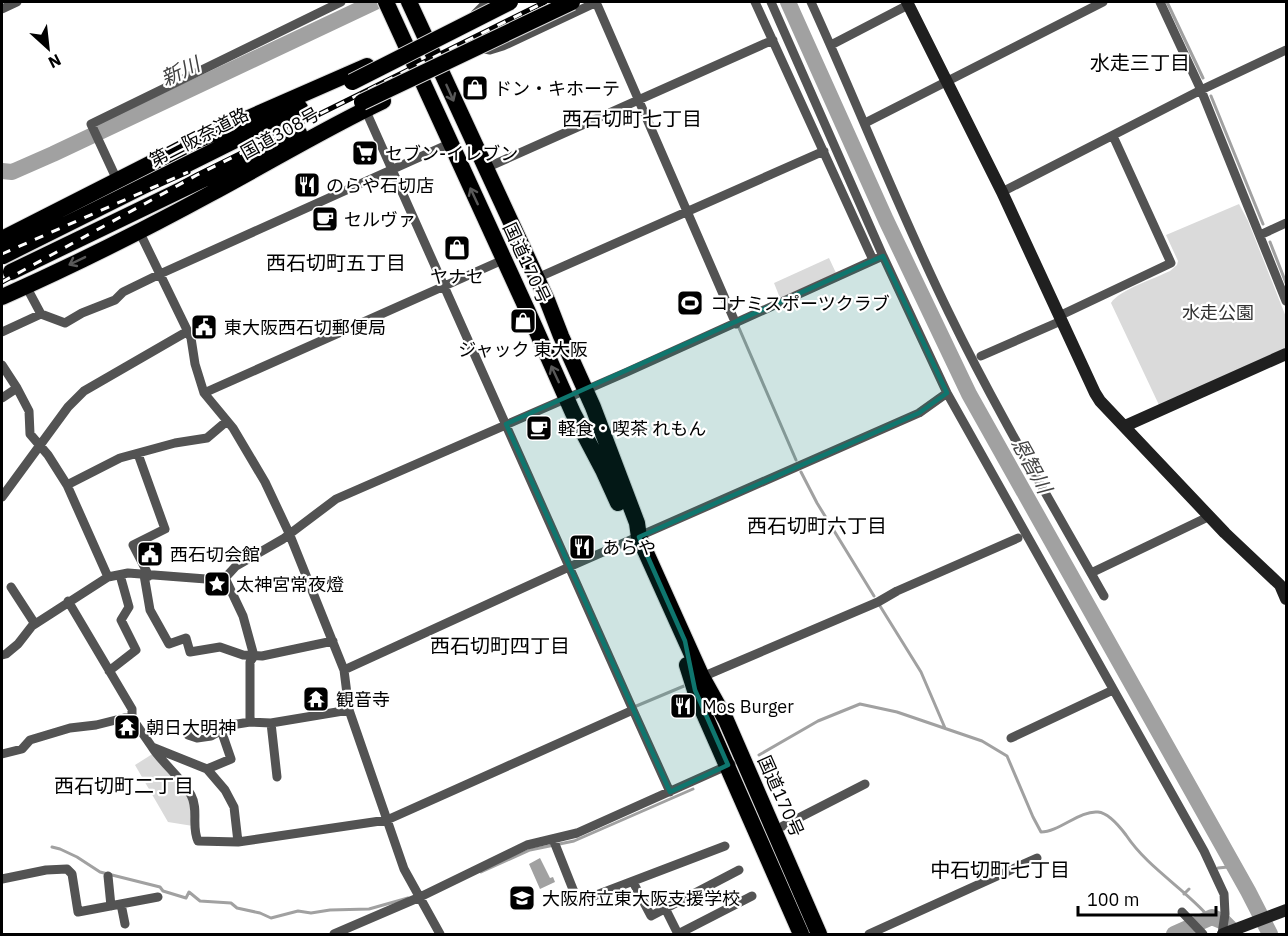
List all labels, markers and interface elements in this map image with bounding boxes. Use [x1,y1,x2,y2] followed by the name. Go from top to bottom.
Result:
[18,18,78,78] north arrow
[156,49,206,92] water label: 新川
[1090,49,1190,76] district label: 水走三丁目
[45,50,65,73] text: N
[460,73,490,103] shop icon: ドン・キホーテ
[494,77,620,100] place label: ドン・キホーテ
[445,84,457,102] one-way arrow
[146,102,252,172] street label: 第二阪奈道路
[237,102,323,164] street label: 国道308号
[562,105,702,132] district label: 西石切町七丁目
[350,138,380,168] supermarket icon: セブン-イレブン
[385,142,518,165] place label: セブン-イレブン
[292,170,322,200] restaurant icon: のらや石切店
[326,174,434,197] place label: のらや石切店
[468,187,480,205] one-way arrow
[310,204,340,234] cafe icon: セルヴァ
[344,208,416,231] place label: セルヴァ
[498,219,556,307] street label: 国道170号
[442,233,472,263] shop icon: ヤナセ
[266,249,406,276] district label: 西石切町五丁目
[68,256,86,268] one-way arrow
[430,265,484,288] place label: ヤナセ
[675,288,705,318] sports icon: コナミスポーツクラブ
[710,292,890,315] place label: コナミスポーツクラブ
[1182,301,1254,324] park label: 水走公園
[508,306,538,336] shop icon: ジャック 東大阪
[189,312,219,342] public building icon: 東大阪西石切郵便局
[224,316,386,339] place label: 東大阪西石切郵便局
[458,338,588,361] place label: ジャック 東大阪
[548,365,560,383] one-way arrow
[524,413,554,443] cafe icon: 軽食・喫茶 れもん
[558,417,706,440] place label: 軽食・喫茶 れもん
[1006,432,1059,500] water label: 恩智川
[747,512,887,539] district label: 西石切町六丁目
[567,532,597,562] restaurant icon: あらや
[602,536,656,559] place label: あらや
[135,539,165,569] public building icon: 西石切会館
[170,543,260,566] place label: 西石切会館
[202,569,232,599] place icon: 太神宮常夜燈
[236,573,344,596] place label: 太神宮常夜燈
[430,632,570,659] district label: 西石切町四丁目
[301,684,331,714] temple icon: 観音寺
[336,688,390,711] place label: 観音寺
[668,691,698,721] restaurant icon: Mos Burger
[702,695,794,718] place label: Mos Burger
[112,712,142,742] temple icon: 朝日大明神
[146,716,236,739] place label: 朝日大明神
[753,752,809,840] street label: 国道170号
[54,772,194,799] district label: 西石切町二丁目
[930,856,1070,883] district label: 中石切町七丁目
[1078,879,1216,917] scale bar
[507,883,537,913] school or university icon: 大阪府立東大阪支援学校
[542,887,740,910] place label: 大阪府立東大阪支援学校
[1087,888,1139,911] text: 100 m

